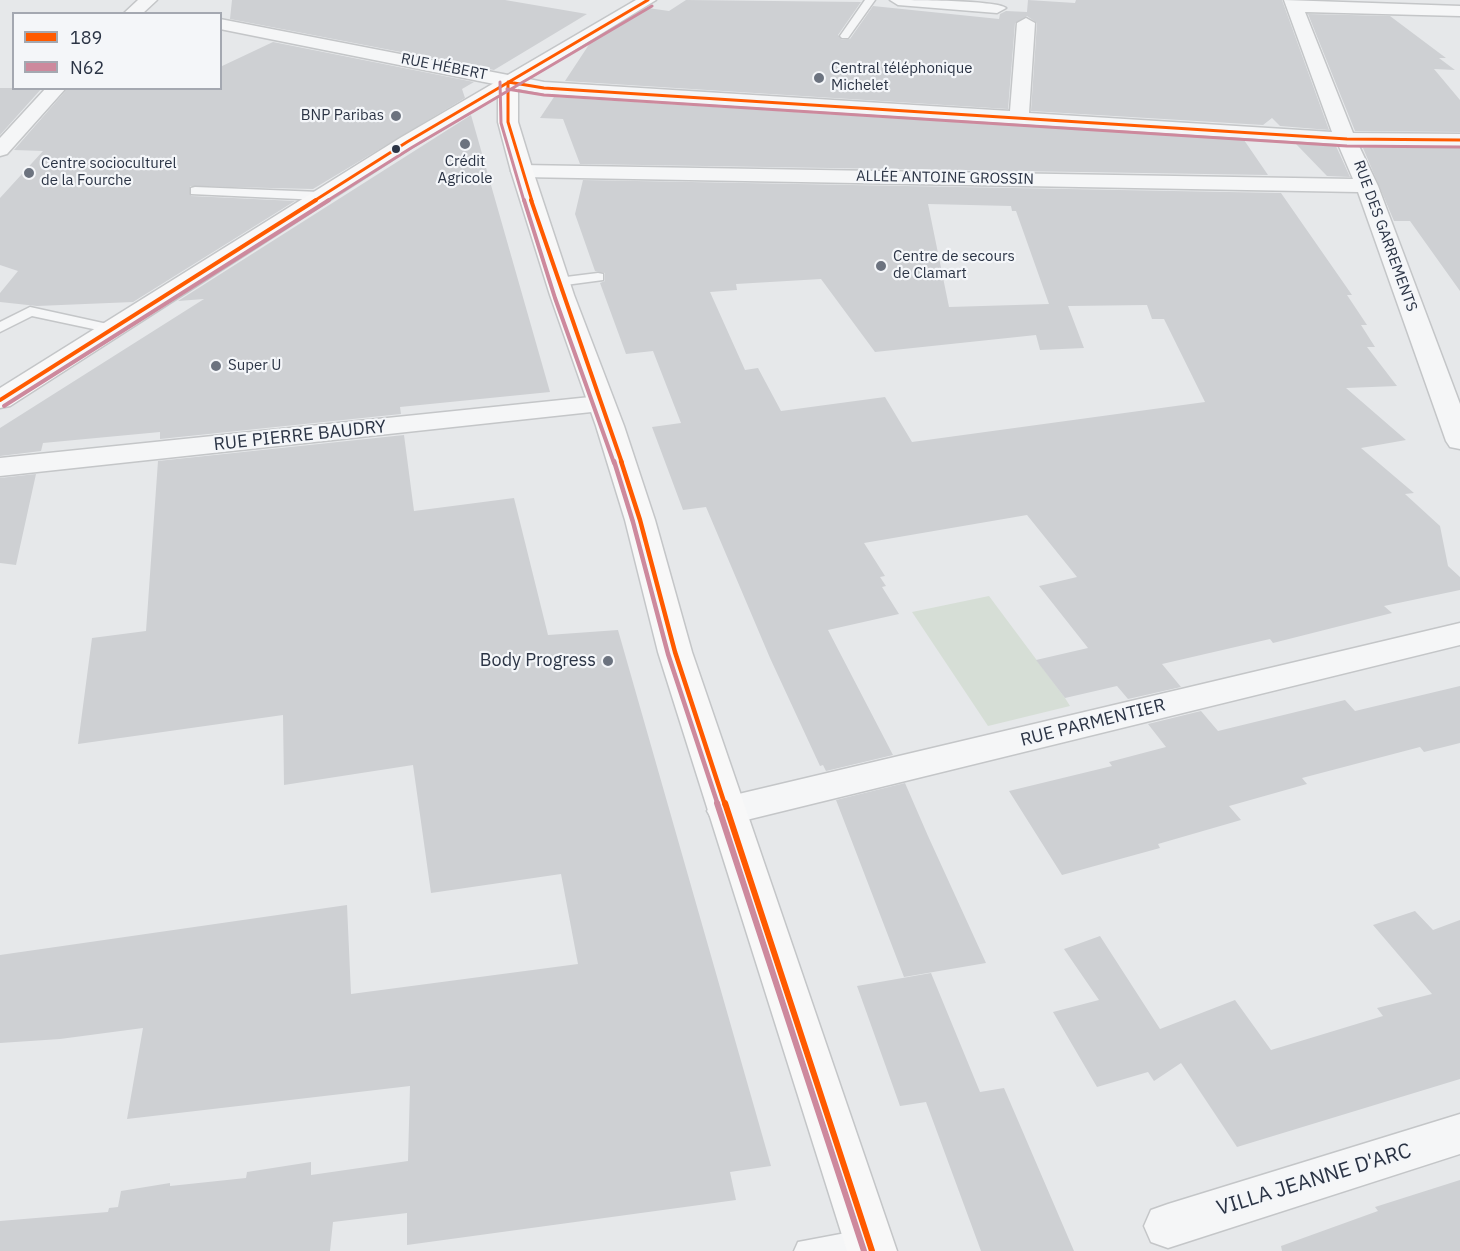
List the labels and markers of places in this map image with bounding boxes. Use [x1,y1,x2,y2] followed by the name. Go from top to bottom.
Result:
[831,60,973,95] place label: Central téléphonique Michelet
[812,71,826,85] marker: Central téléphonique Michelet
[301,107,384,125] place label: BNP Paribas
[389,109,403,123] marker: BNP Paribas
[458,137,472,151] marker: Crédit Agricole
[390,143,402,155] unlabelled marker
[438,153,492,188] place label: Crédit Agricole
[41,155,177,190] place label: Centre socioculturel de la Fourche
[22,166,36,180] marker: Centre socioculturel de la Fourche
[893,248,1015,283] place label: Centre de secours de Clamart
[874,259,888,273] marker: Centre de secours de Clamart
[228,357,281,375] place label: Super U
[209,359,223,373] marker: Super U
[480,650,596,672] place label: Body Progress
[601,654,615,668] marker: Body Progress

